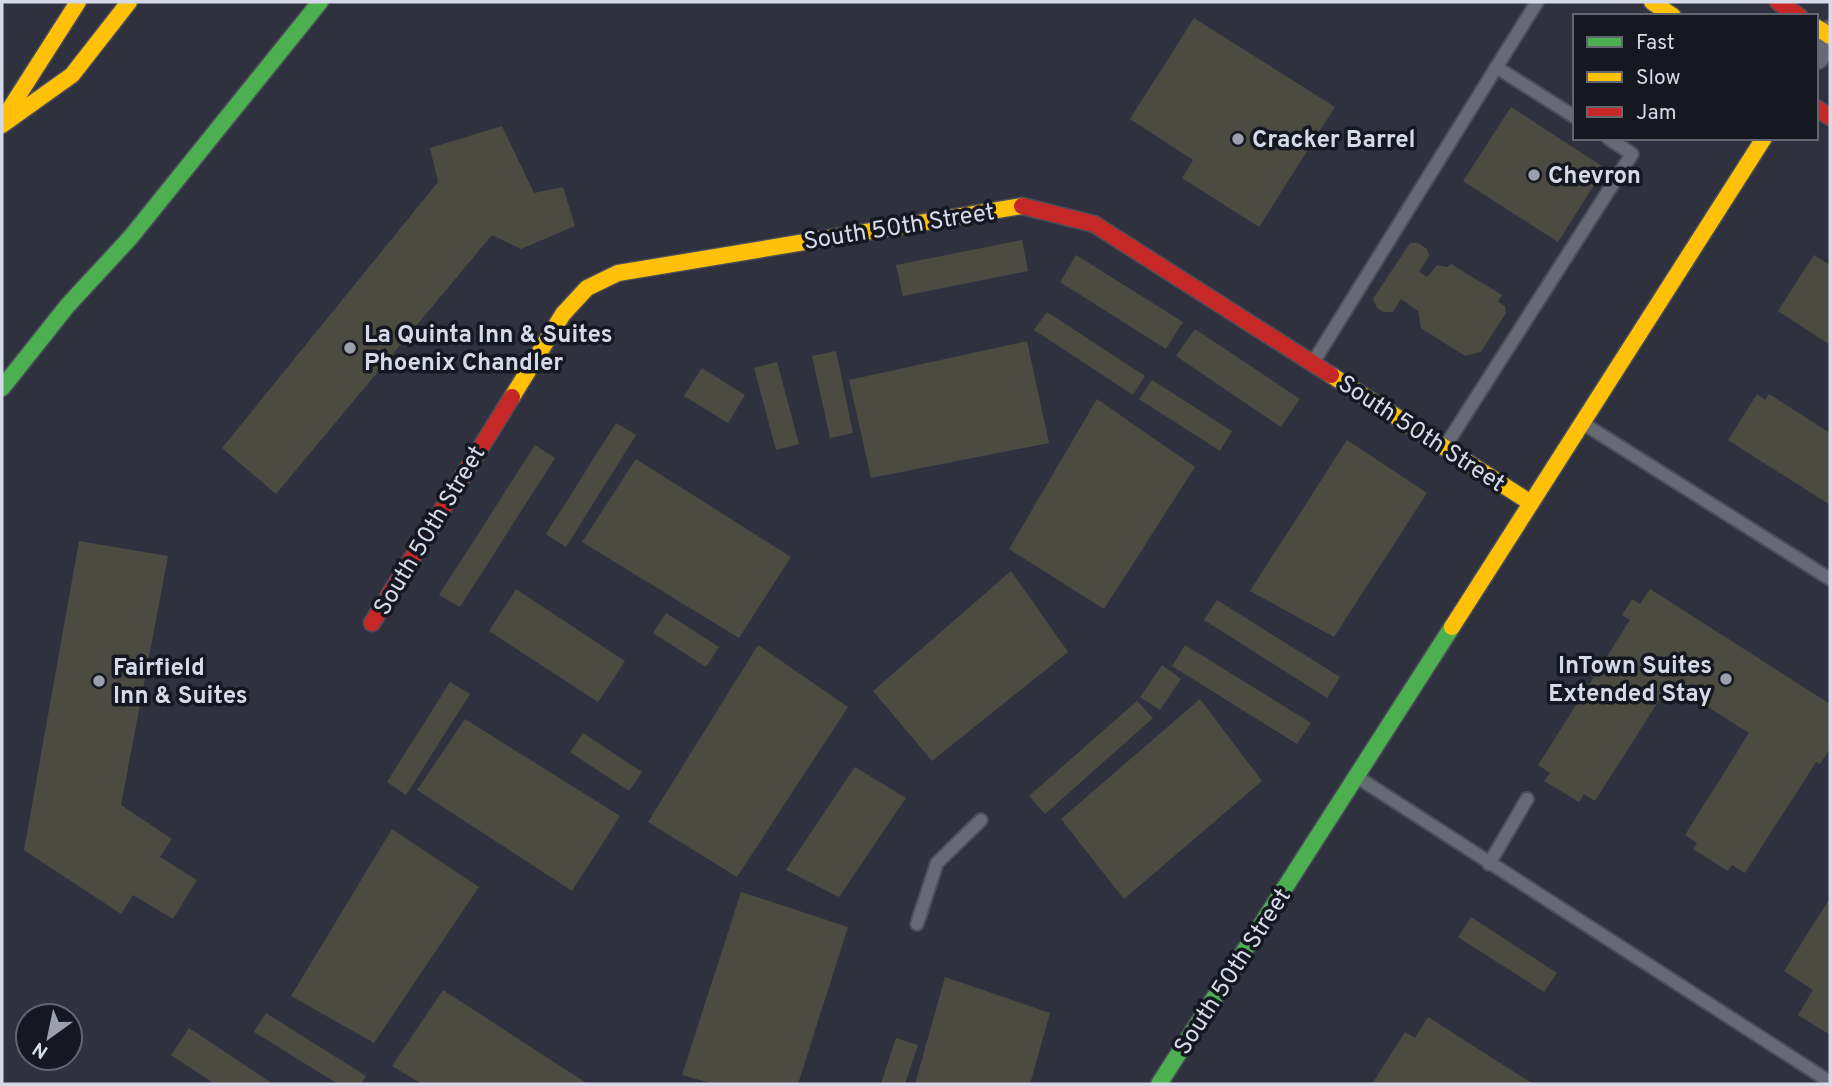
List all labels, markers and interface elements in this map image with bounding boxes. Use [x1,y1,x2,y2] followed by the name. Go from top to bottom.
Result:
[1573,14,1818,140] legend
[1636,30,1675,57] text: Fast
[1636,65,1681,92] text: Slow
[1636,100,1677,127] text: Jam
[1252,126,1416,156] place label: Cracker Barrel
[1230,131,1246,147] marker: Cracker Barrel
[1548,162,1641,192] place label: Chevron
[1526,167,1542,183] marker: Chevron
[802,198,997,258] street label: South 50th Street
[364,321,612,379] place label: La Quinta Inn & Suites Phoenix Chandler
[342,340,358,356] marker: La Quinta Inn & Suites Phoenix Chandler
[1332,370,1510,500] street label: South 50th Street
[368,441,493,621] street label: South 50th Street
[1548,652,1712,710] place label: InTown Suites Extended Stay
[113,654,248,712] place label: Fairfield Inn & Suites
[1718,671,1734,687] marker: InTown Suites Extended Stay
[91,673,107,689] marker: Fairfield Inn & Suites
[1169,883,1299,1061] street label: South 50th Street
[14,1002,84,1072] north arrow
[29,1036,53,1063] text: N

